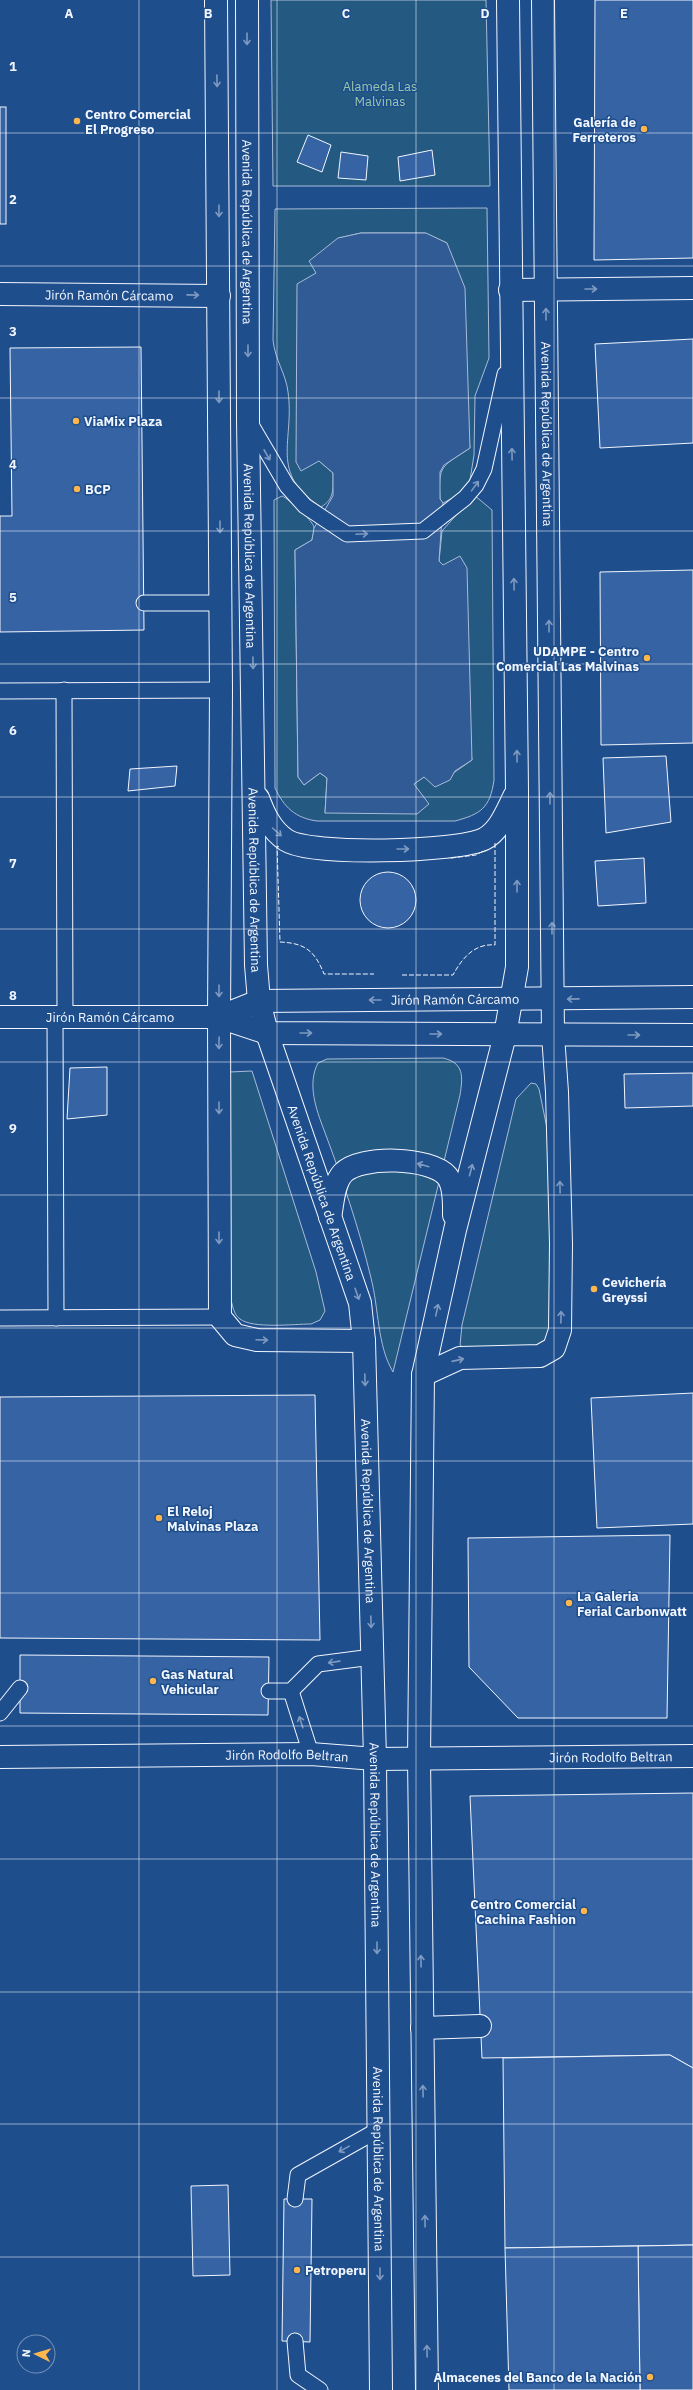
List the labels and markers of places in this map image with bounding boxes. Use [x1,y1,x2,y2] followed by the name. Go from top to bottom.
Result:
[85,106,191,138] place label: Centro Comercial El Progreso
[572,114,636,146] place label: Galería de Ferreteros
[72,116,82,126] marker: Centro Comercial El Progreso
[639,124,649,134] marker: Galería de Ferreteros
[84,413,162,430] place label: ViaMix Plaza
[71,416,81,426] marker: ViaMix Plaza
[85,481,111,498] place label: BCP
[72,484,82,494] marker: BCP
[496,643,639,675] place label: UDAMPE - Centro Comercial Las Malvinas
[642,653,652,663] marker: UDAMPE - Centro Comercial Las Malvinas
[602,1274,667,1306] place label: Cevichería Greyssi
[589,1284,599,1294] marker: Cevichería Greyssi
[167,1503,258,1535] place label: El Reloj Malvinas Plaza
[154,1513,164,1523] marker: El Reloj Malvinas Plaza
[577,1588,687,1620] place label: La Galeria Ferial Carbonwatt
[564,1598,574,1608] marker: La Galeria Ferial Carbonwatt
[161,1666,233,1698] place label: Gas Natural Vehicular
[148,1676,158,1686] marker: Gas Natural Vehicular
[470,1896,576,1928] place label: Centro Comercial Cachina Fashion
[579,1906,589,1916] marker: Centro Comercial Cachina Fashion
[305,2262,366,2279] place label: Petroperu
[292,2265,302,2275] marker: Petroperu
[433,2369,642,2386] place label: Almacenes del Banco de la Nación
[645,2372,655,2382] marker: Almacenes del Banco de la Nación

